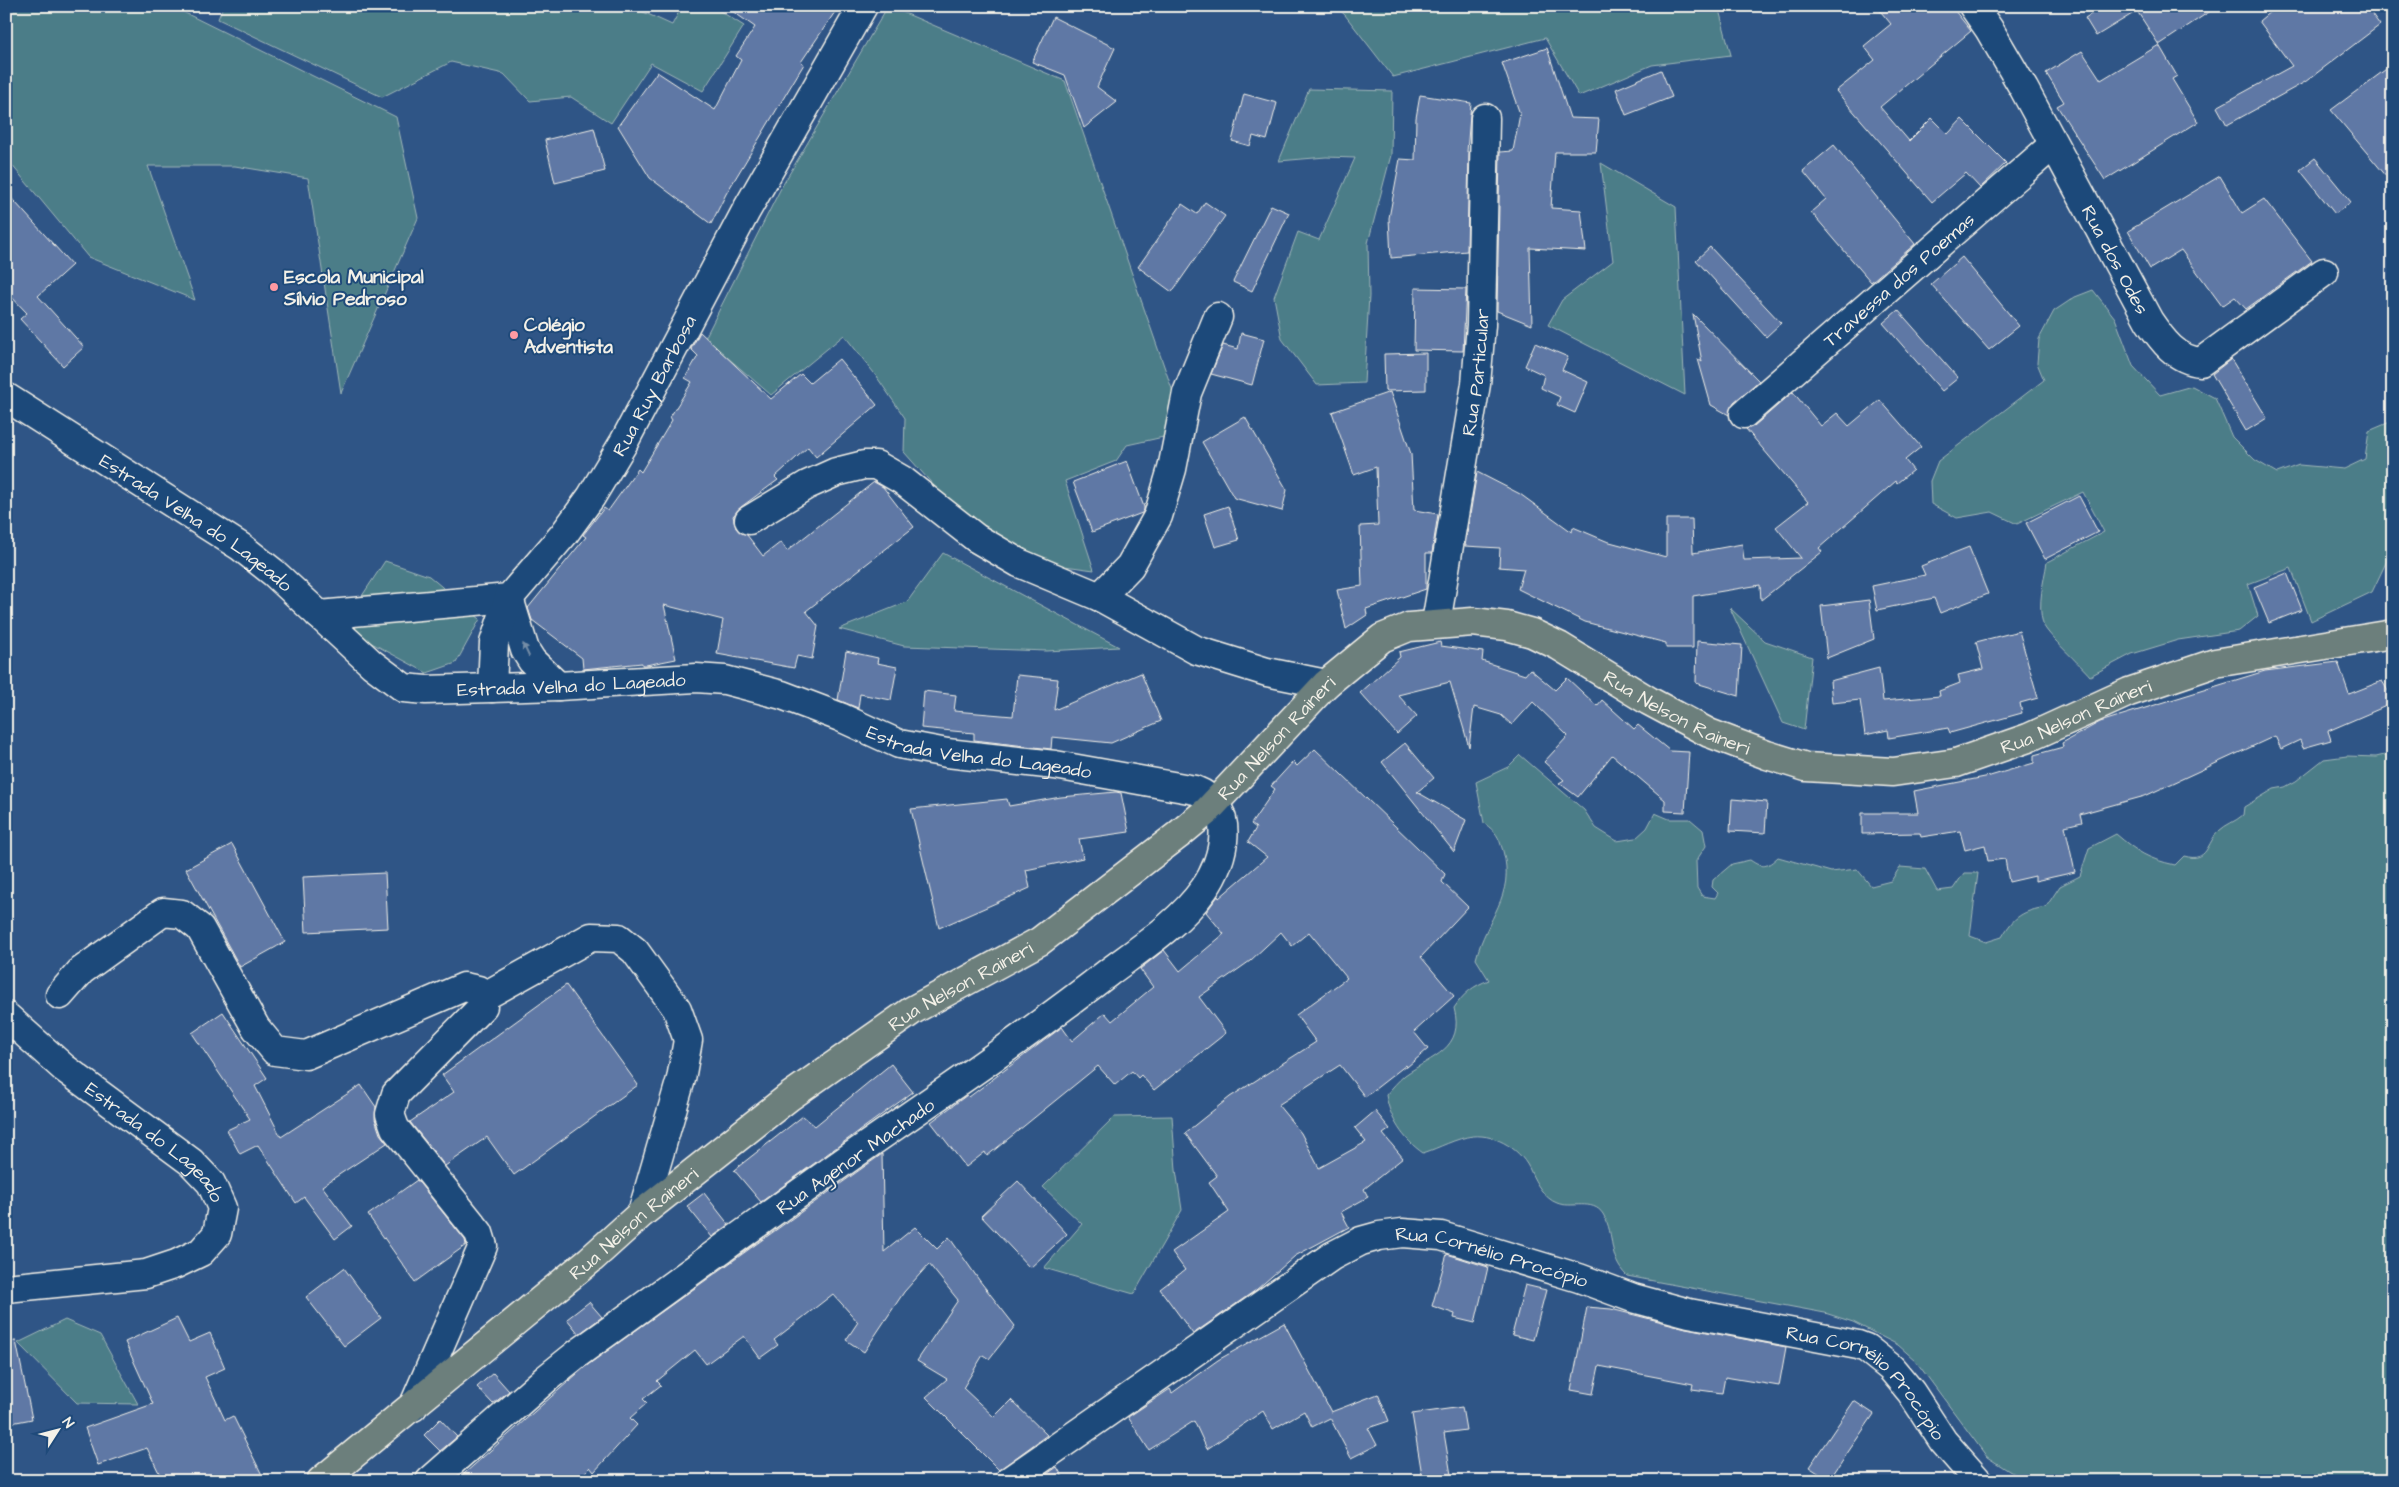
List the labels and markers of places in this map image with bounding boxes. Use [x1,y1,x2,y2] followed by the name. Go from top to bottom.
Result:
[283,264,424,313] place label: Escola Municipal Sílvio Pedroso
[268,281,280,293] marker: Escola Municipal Sílvio Pedroso
[524,312,613,361] place label: Colégio Adventista
[508,329,520,341] marker: Colégio Adventista

